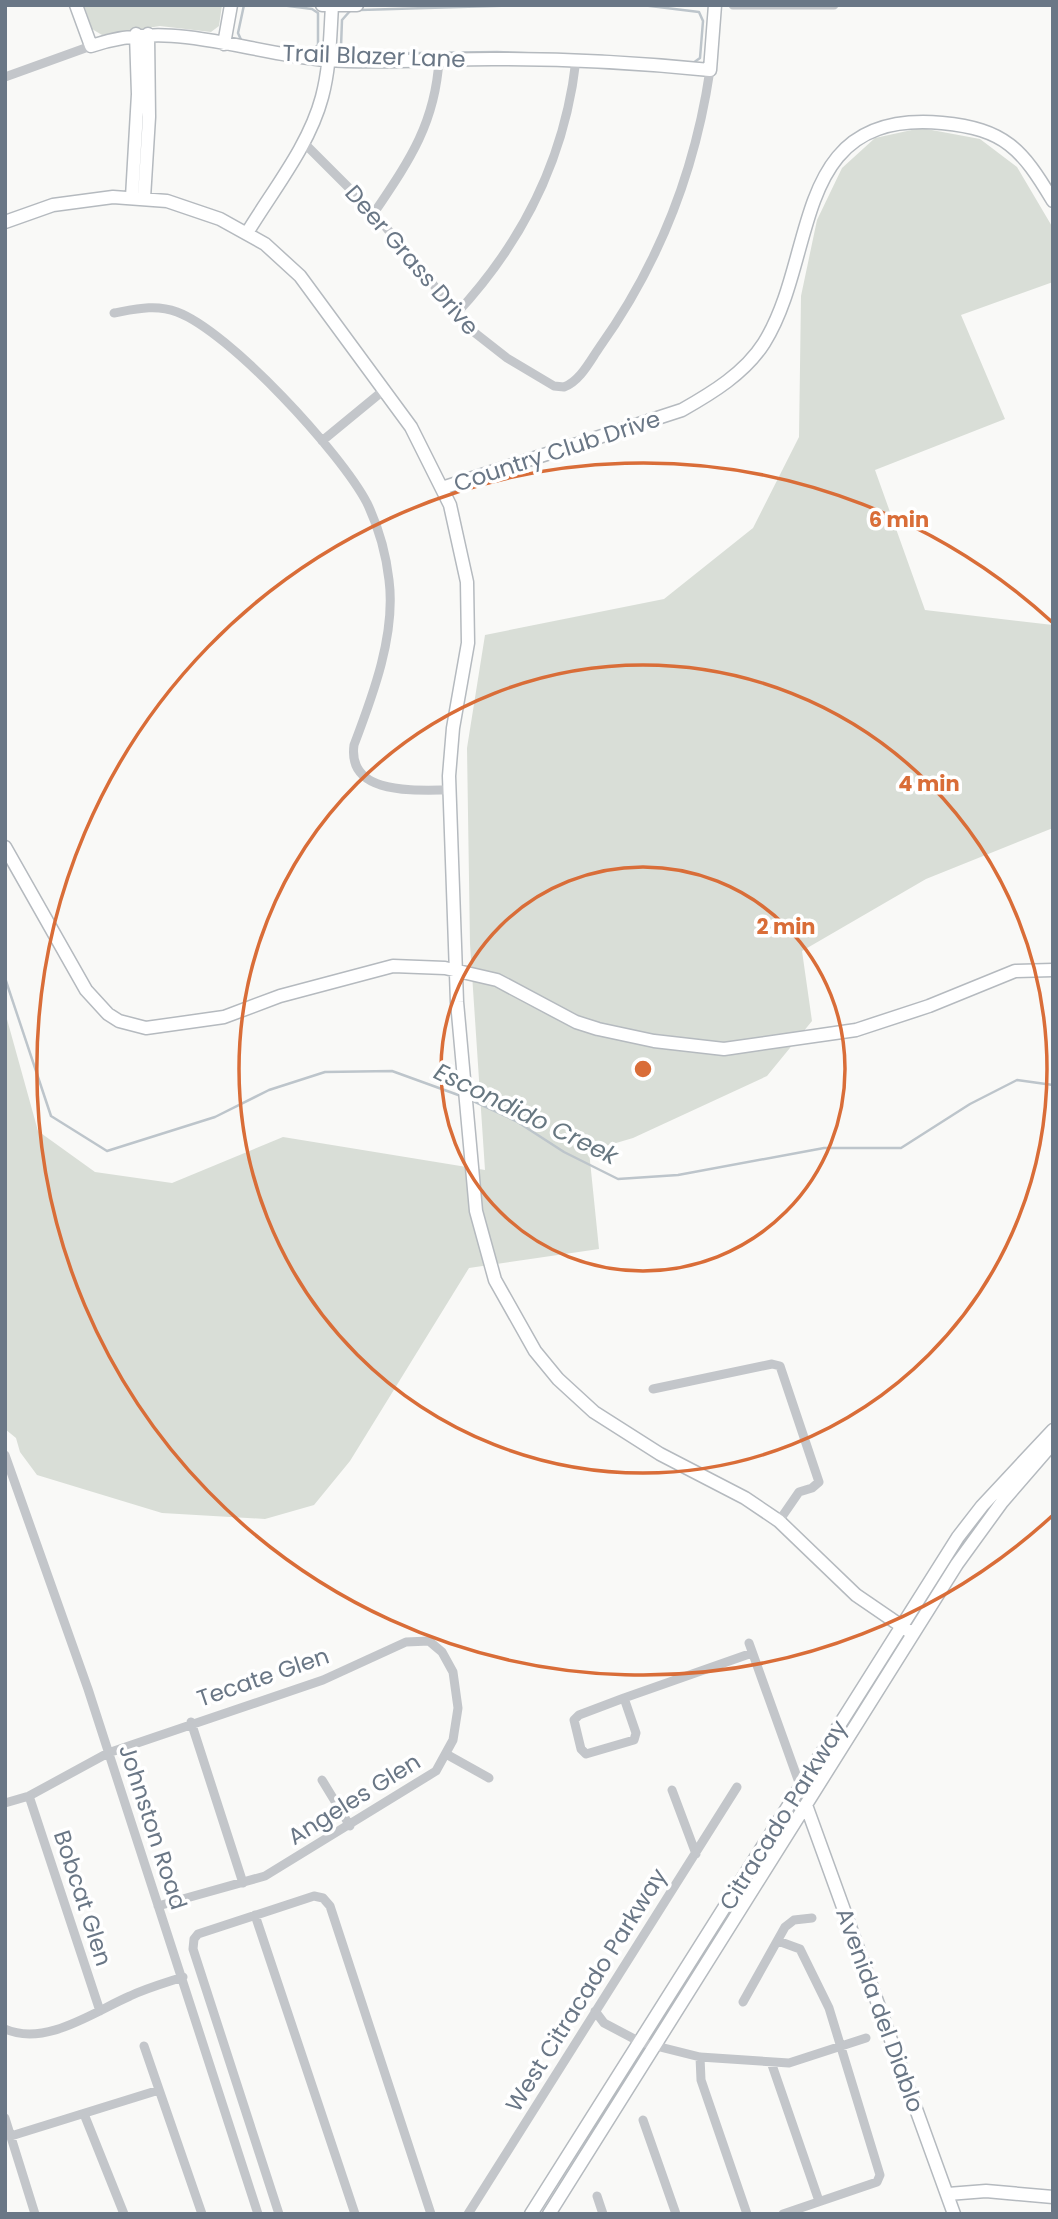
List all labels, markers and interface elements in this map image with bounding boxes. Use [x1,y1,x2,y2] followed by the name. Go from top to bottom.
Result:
[282,37,466,75] street label: Trail Blazer Lane
[338,178,486,342] street label: Deer Grass Drive
[450,402,664,500] street label: Country Club Drive
[869,505,929,534] text: 6 min
[898,769,960,798] text: 4 min
[756,912,816,941] text: 2 min
[429,1055,625,1173] water label: Escondido Creek
[631,1057,655,1081] centre of rings
[193,1639,333,1715] street label: Tecate Glen
[712,1714,854,1916] street label: Citracado Parkway
[111,1740,195,1914] street label: Johnston Road
[282,1746,426,1852] street label: Angeles Glen
[46,1826,120,1970] street label: Bobcat Glen
[498,1862,674,2118] street label: West Citracado Parkway
[828,1903,932,2117] street label: Avenida del Diablo

